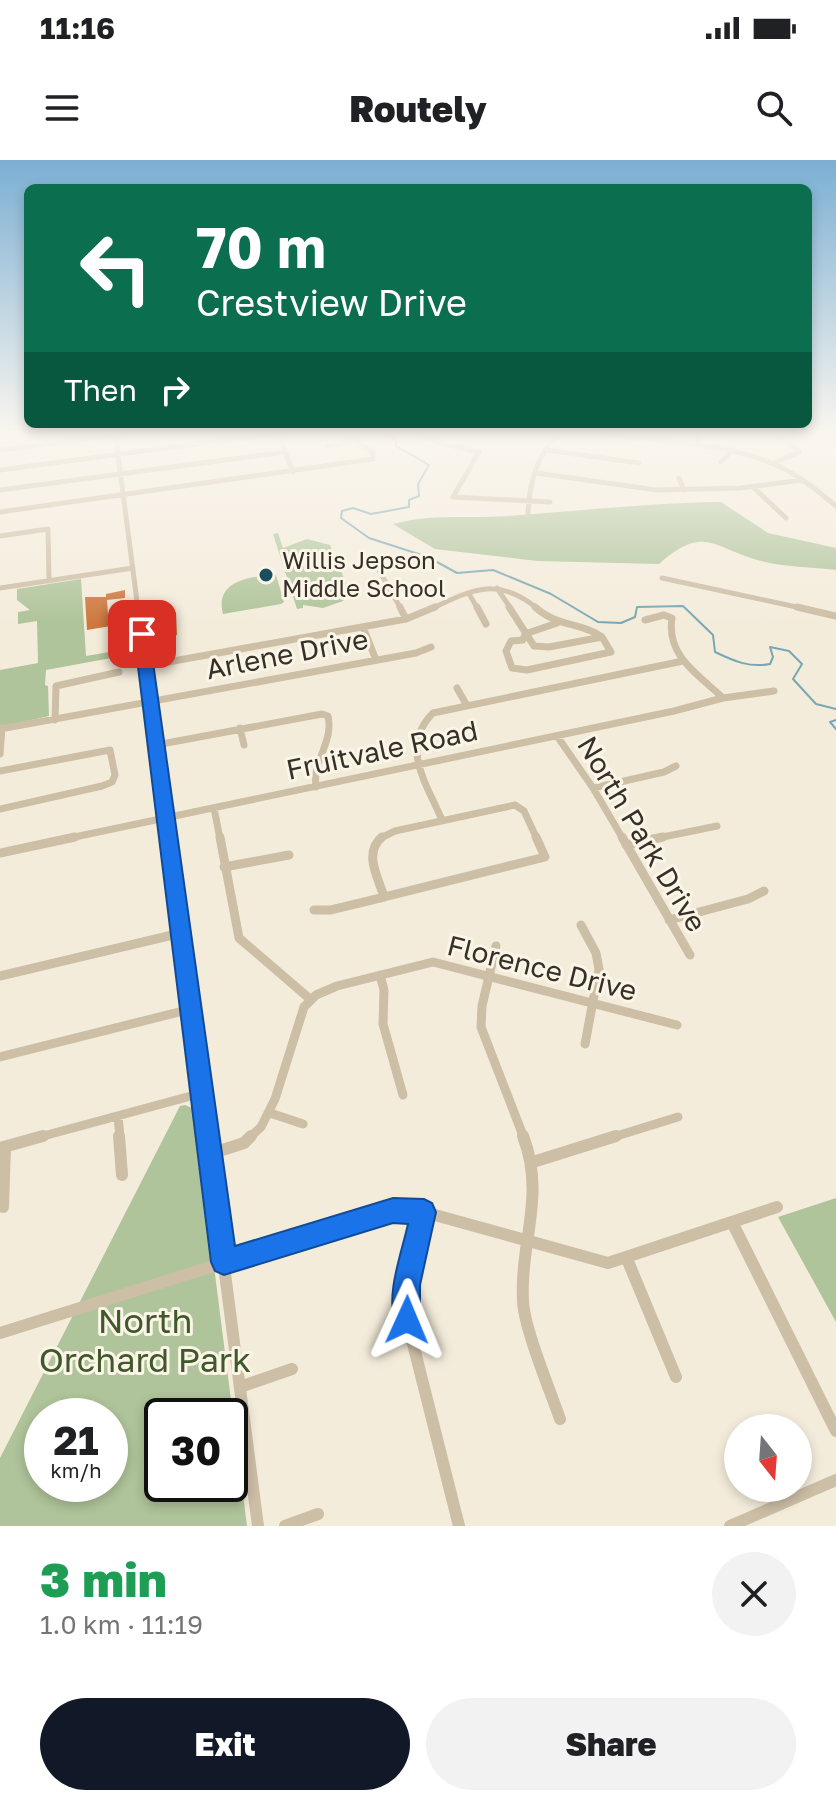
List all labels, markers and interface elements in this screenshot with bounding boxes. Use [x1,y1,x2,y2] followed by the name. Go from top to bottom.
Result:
[40,10,115,46] text: 11:16
[40,86,84,130] icon: menu
[752,86,796,130] icon: search
[349,87,487,130] text: Routely
[196,213,326,280] text: 70 m
[64,216,168,320] icon: left
[196,281,467,324] text: Crestview Drive
[153,368,197,412] icon: right
[64,372,137,408] text: Then
[282,545,446,602] place label: Willis Jepson Middle School
[257,566,275,584] marker: Willis Jepson Middle School
[108,600,176,668] pin
[120,612,164,656] icon: arrive
[203,622,371,685] street label: Arlene Drive
[283,713,481,786] street label: Fruitvale Road
[571,730,714,937] street label: North Park Drive
[444,928,640,1007] street label: Florence Drive
[365,1278,449,1362] position arrow
[39,1300,251,1379] park label: North Orchard Park
[144,1398,248,1502] speed limit sign: 30
[724,1414,812,1502] north arrow
[724,1414,812,1502] map controls
[54,1416,99,1464] text: 21
[51,1458,101,1482] text: km/h
[40,1550,167,1608] text: 3 min
[712,1552,796,1636] button: close
[40,1609,203,1640] text: 1.0 km · 11:19
[40,1698,410,1790] button: Exit
[426,1698,796,1790] button: Share

